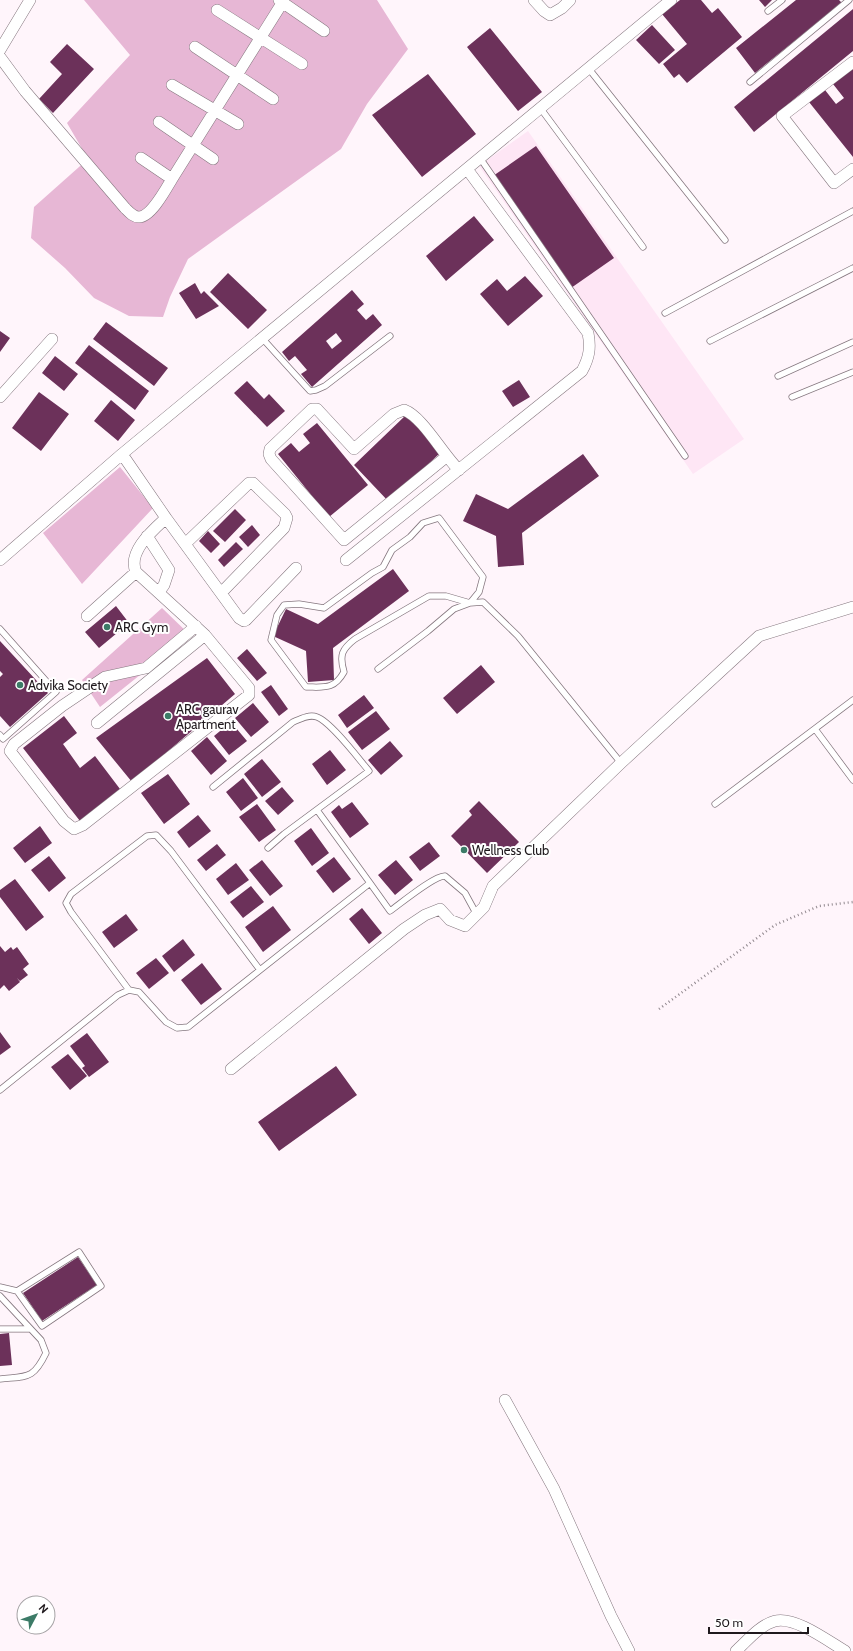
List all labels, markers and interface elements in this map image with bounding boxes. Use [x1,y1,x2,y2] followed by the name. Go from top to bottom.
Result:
[115,619,168,635] place label: ARC Gym
[102,622,112,632] marker: ARC Gym
[28,677,109,693] place label: Advika Society
[15,680,25,690] marker: Advika Society
[176,701,239,732] place label: ARC gaurav Apartment
[163,711,173,721] marker: ARC gaurav Apartment
[472,842,549,858] place label: Wellness Club
[459,845,469,855] marker: Wellness Club
[16,1595,56,1635] north arrow
[36,1601,51,1616] text: N
[709,1609,808,1635] scale bar
[715,1615,743,1630] text: 50 m

